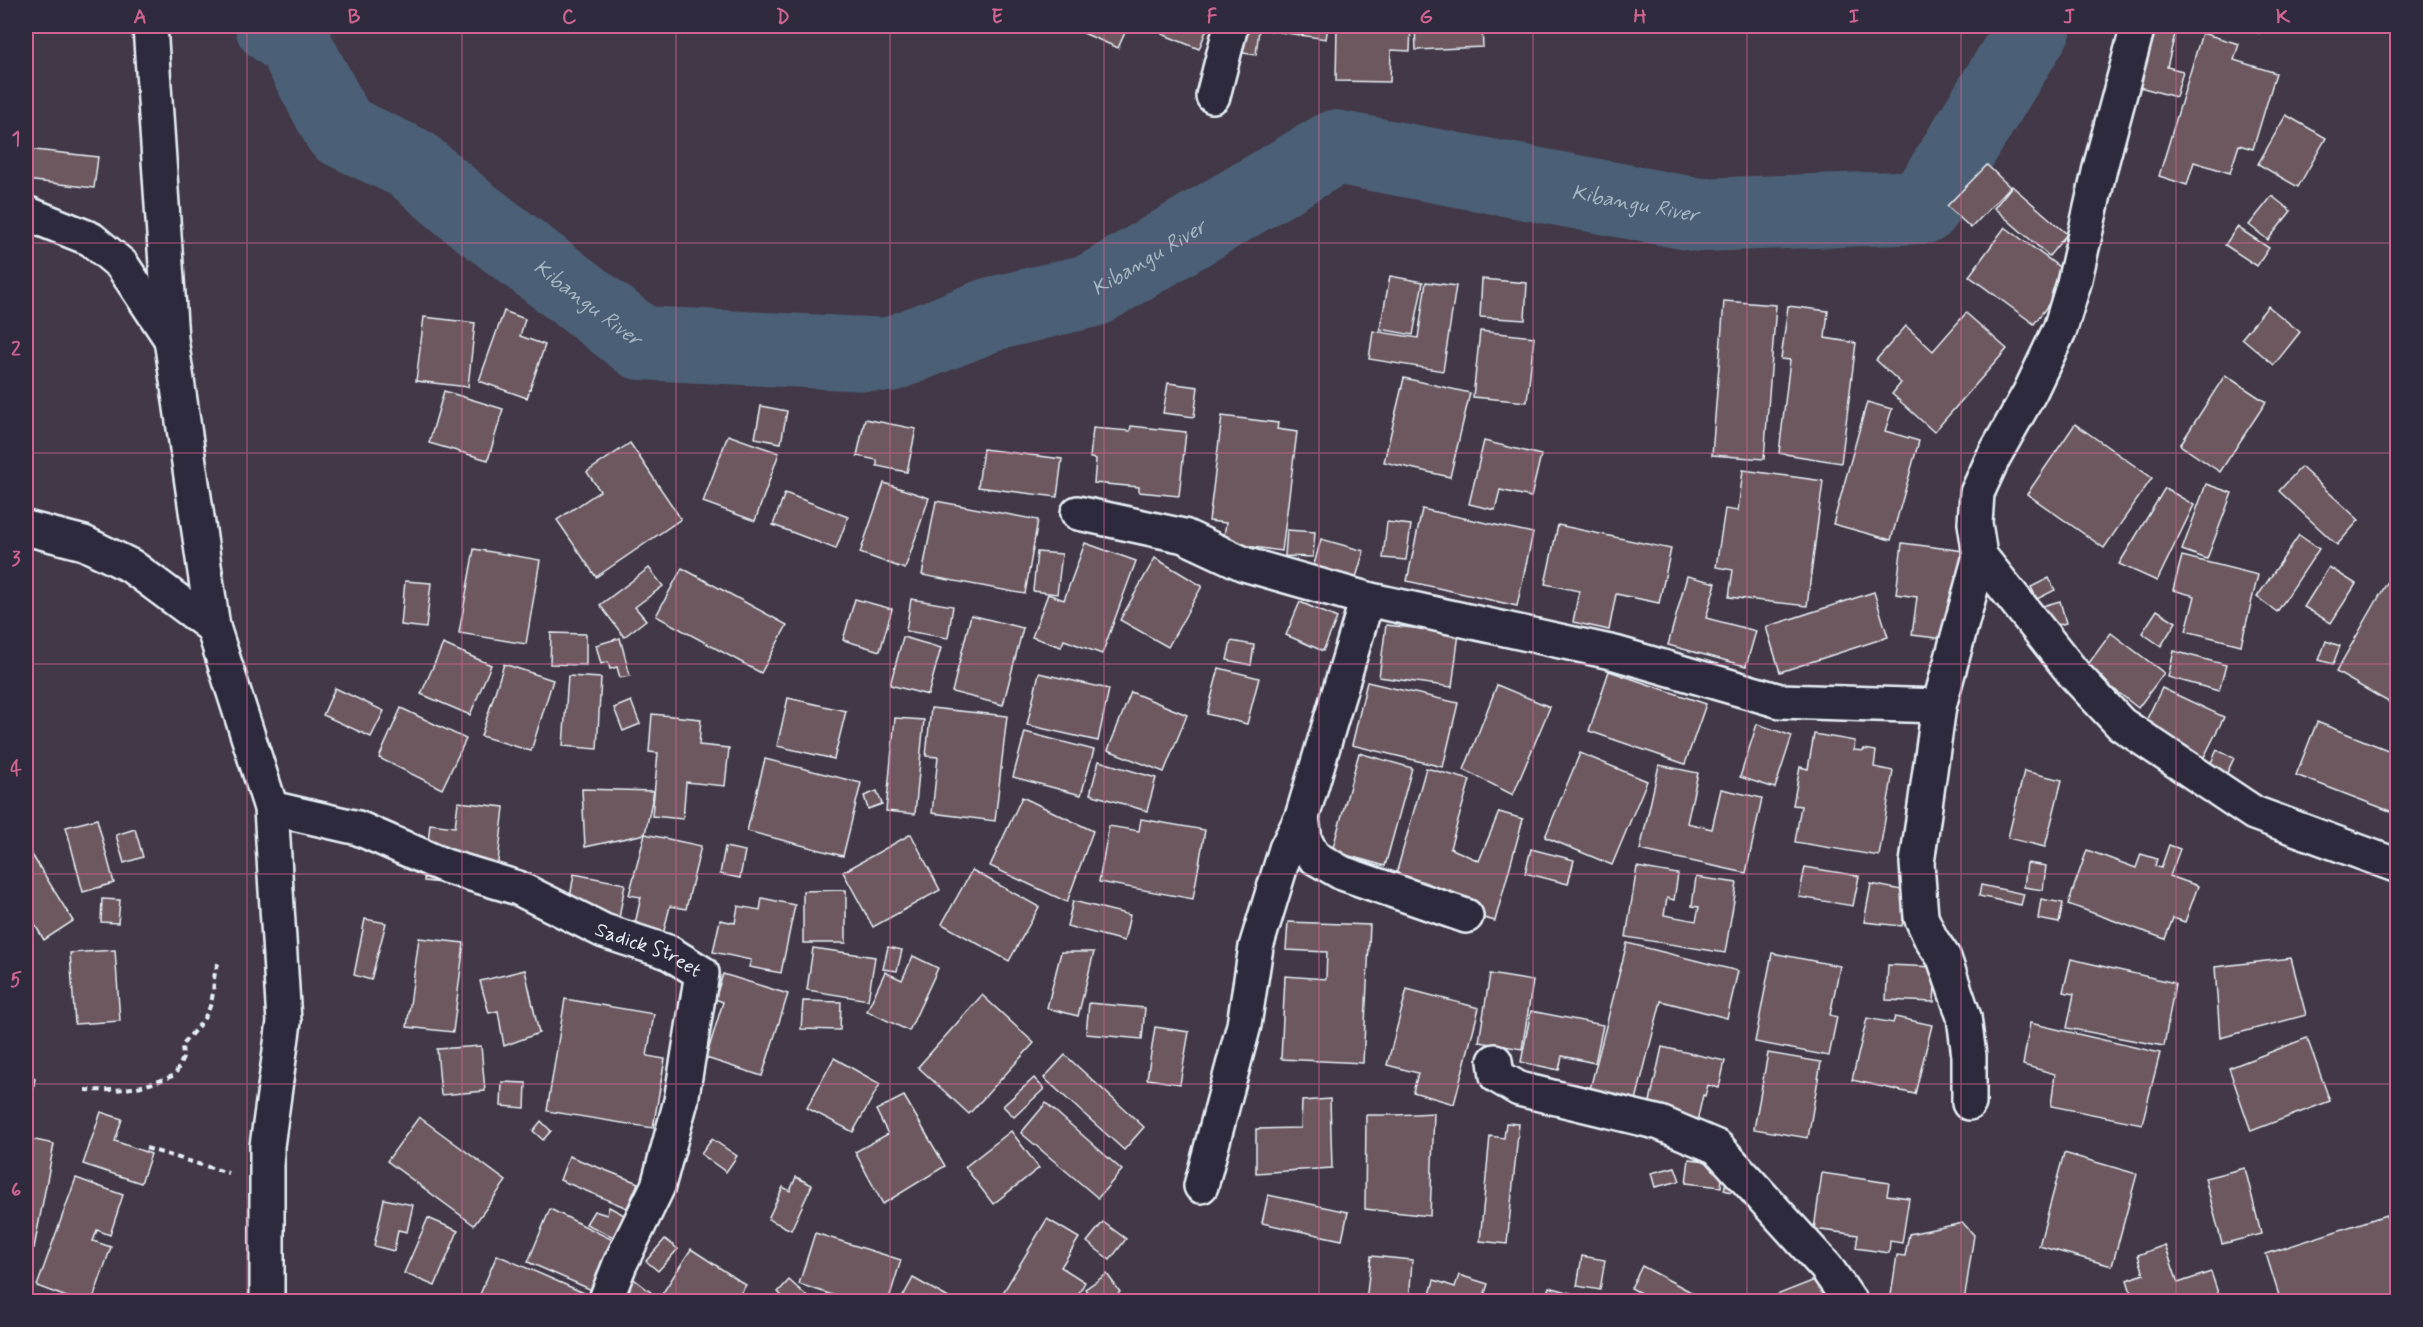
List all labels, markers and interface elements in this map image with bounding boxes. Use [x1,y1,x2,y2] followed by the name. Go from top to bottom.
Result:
[133,4,147,31] text: A
[348,4,361,31] text: B
[562,4,577,31] text: C
[776,4,790,31] text: D
[991,4,1003,31] text: E
[1207,4,1218,31] text: F
[1419,4,1433,31] text: G
[1633,4,1647,31] text: H
[1849,4,1859,31] text: I
[2063,4,2075,31] text: J
[2276,4,2291,31] text: K
[12,126,20,153] text: 1
[1569,178,1703,230] water label: Kibangu River
[1086,212,1213,303] water label: Kibangu River
[528,253,649,355] water label: Kibangu River
[11,336,21,363] text: 2
[11,546,21,573] text: 3
[10,756,22,783] text: 4
[590,917,706,985] street label: Sadick Street
[10,967,22,994] text: 5
[11,1177,21,1204] text: 6

